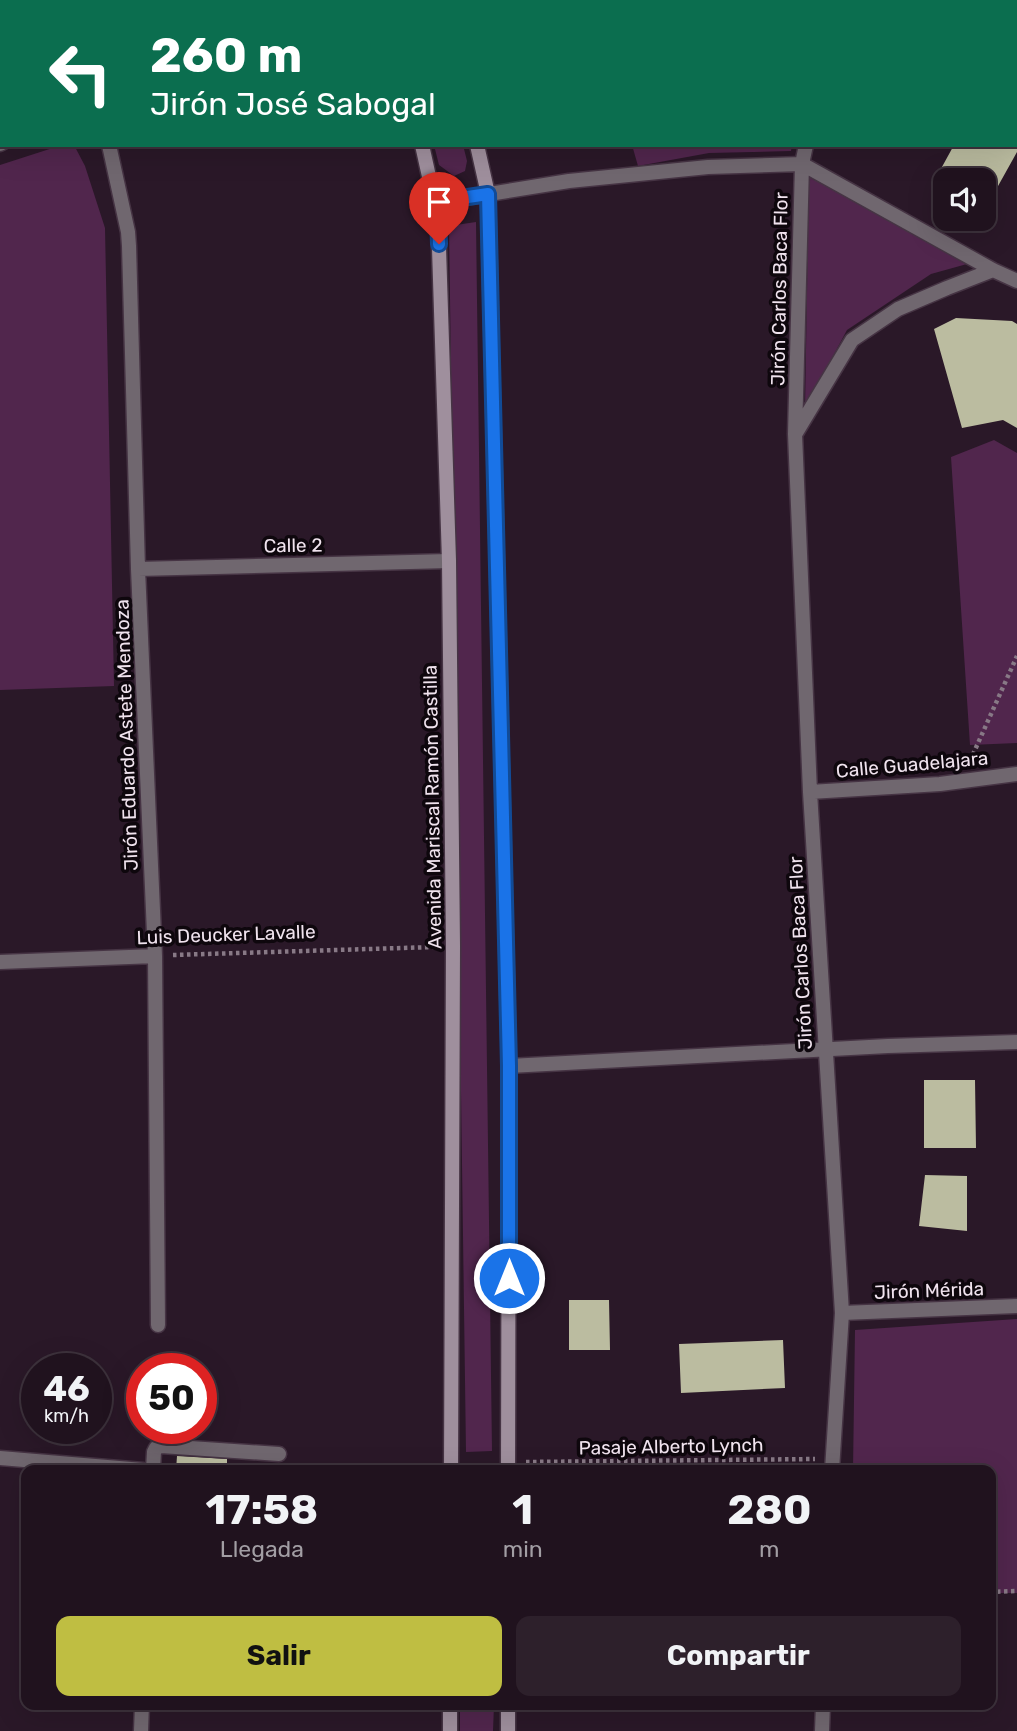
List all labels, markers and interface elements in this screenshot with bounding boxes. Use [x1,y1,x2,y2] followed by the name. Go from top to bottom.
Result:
[150,26,302,84] text: 260 m
[35,28,126,119] icon: left
[150,85,436,123] text: Jirón José Sabogal
[933,168,996,231] map controls
[933,168,996,231] button: sound
[409,172,469,244] pin
[420,183,458,221] icon: arrive
[766,191,793,386] street label: Jirón Carlos Baca Flor
[263,533,323,558] street label: Calle 2
[110,599,143,871] street label: Jirón Eduardo Astete Mendoza
[419,665,446,949] street label: Avenida Mariscal Ramón Castilla
[835,746,989,783] street label: Calle Guadelajara
[784,855,817,1050] street label: Jirón Carlos Baca Flor
[136,920,316,949] street label: Luis Deucker Lavalle
[472,1241,546,1315] position arrow
[874,1277,984,1304] street label: Jirón Mérida
[126,1353,217,1444] speed limit sign: 50
[43,1368,90,1410] text: 46
[44,1405,89,1427] text: km/h
[578,1433,764,1460] street label: Pasaje Alberto Lynch
[205,1485,318,1535] text: 17:58
[512,1485,533,1535] text: 1
[727,1485,811,1535] text: 280
[220,1535,304,1563] text: Llegada
[503,1535,543,1563] text: min
[759,1535,780,1563] text: m
[56,1616,502,1696] button: Salir
[516,1616,961,1696] button: Compartir

